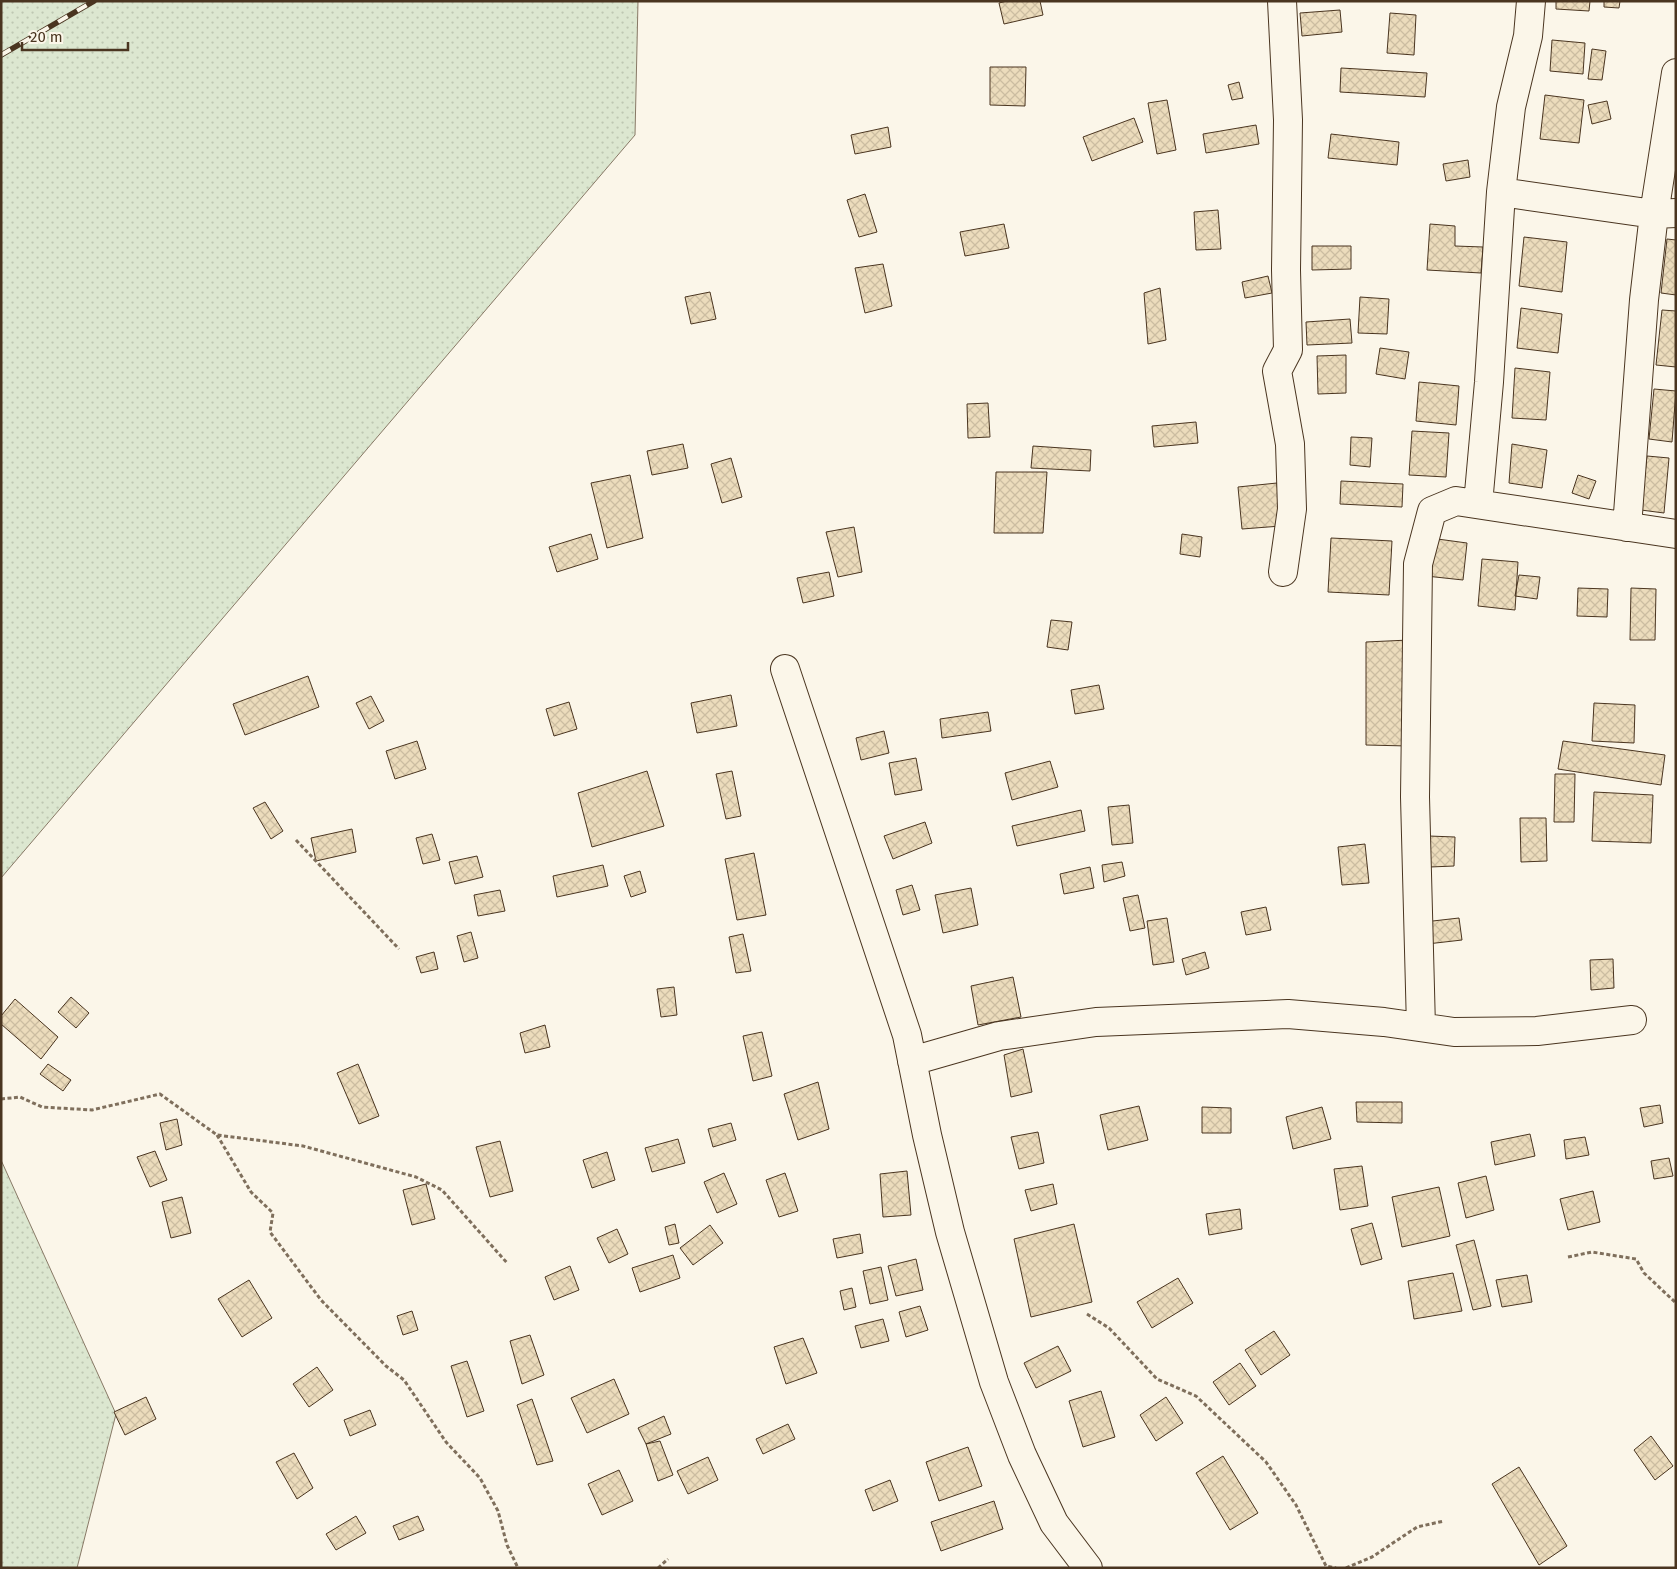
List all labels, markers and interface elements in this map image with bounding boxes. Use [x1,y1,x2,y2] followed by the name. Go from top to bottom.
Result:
[22,20,129,52] scale bar
[30,28,63,46] text: 20 m

